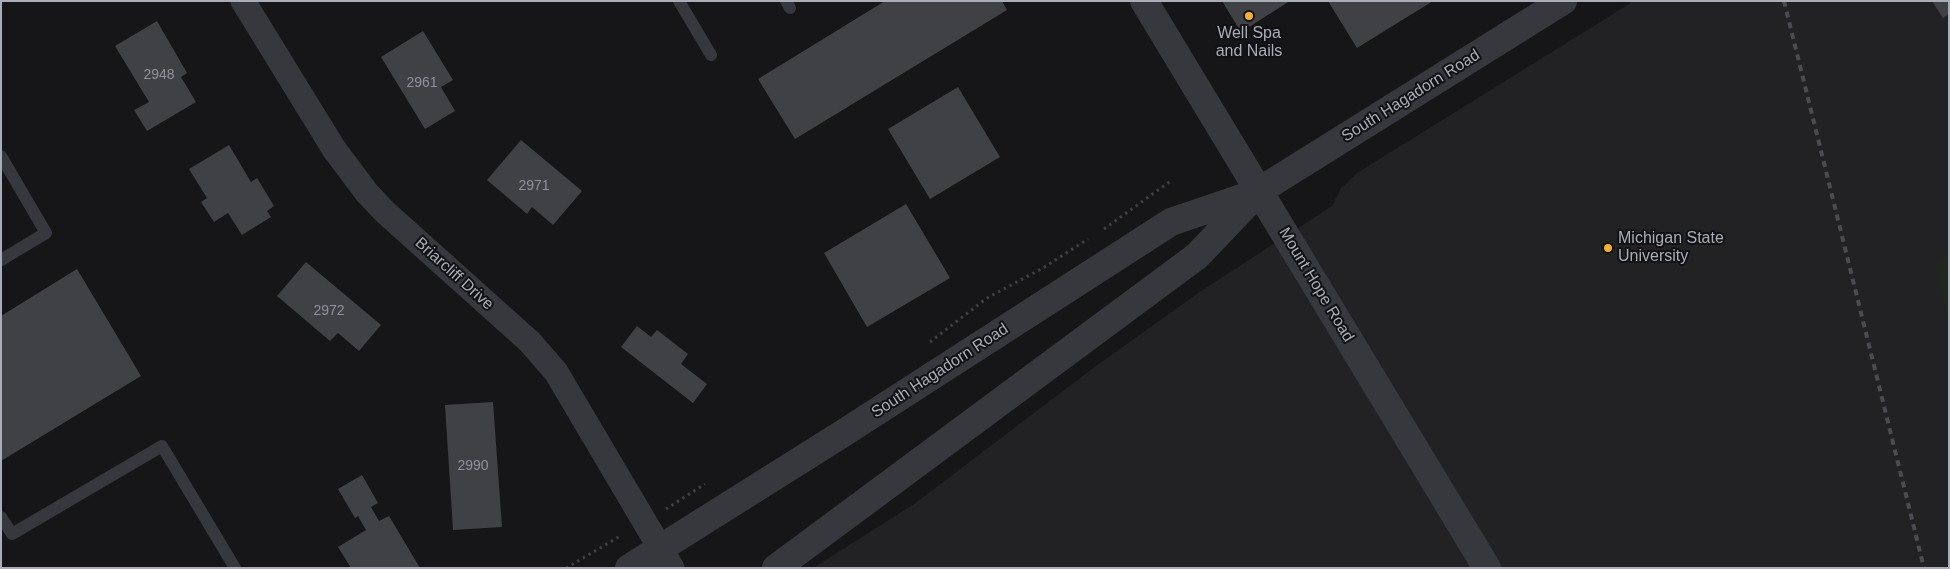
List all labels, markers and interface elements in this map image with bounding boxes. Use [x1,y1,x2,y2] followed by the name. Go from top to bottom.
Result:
[1243,10,1255,22] marker: Well Spa and Nails
[1216,24,1282,62] place label: Well Spa and Nails
[1338,46,1484,146] street label: South Hagadorn Road
[143,67,175,83] house number: 2948
[406,75,438,91] house number: 2961
[518,178,550,194] house number: 2971
[1274,224,1358,346] street label: Mount Hope Road
[1618,229,1724,267] place label: Michigan State University
[411,234,497,314] street label: Briarcliff Drive
[1602,242,1614,254] marker: Michigan State University
[313,303,345,319] house number: 2972
[868,320,1012,422] street label: South Hagadorn Road
[457,458,489,474] house number: 2990

